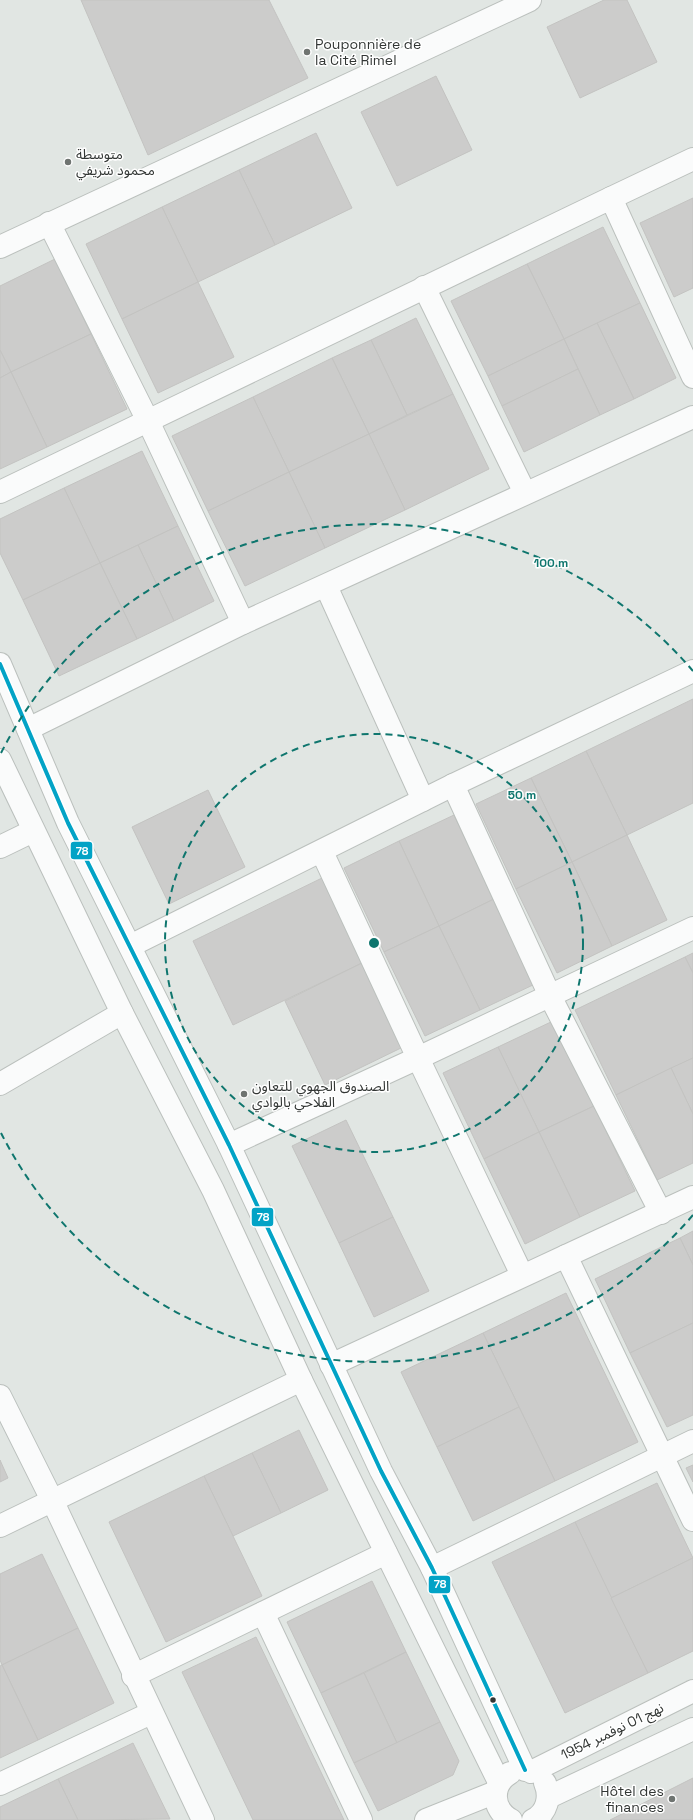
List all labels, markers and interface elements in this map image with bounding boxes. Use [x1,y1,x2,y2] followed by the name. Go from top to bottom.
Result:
[315,35,421,69] place label: Pouponnière de la Cité Rimel
[302,47,312,57] marker: Pouponnière de la Cité Rimel
[76,145,155,181] place label: متوسطة محمود شريفي
[63,157,73,167] marker: متوسطة محمود شريفي
[534,555,568,571] text: 100 m
[508,787,536,803] text: 50 m
[70,841,93,860] line badge: 78
[76,844,89,858] text: 78
[367,936,381,950] centre of rings
[252,1077,389,1113] place label: الصندوق الجهوي للتعاون الفلاحي بالوادي
[239,1089,249,1099] marker: الصندوق الجهوي للتعاون الفلاحي بالوادي
[251,1207,274,1227] line badge: 78
[257,1210,270,1224] text: 78
[428,1575,451,1594] line badge: 78
[434,1577,447,1591] text: 78
[488,1695,498,1705] unlabelled marker
[558,1698,667,1765] street label: نهج 01 نوفمبر 1954
[600,1782,664,1816] place label: Hôtel des finances
[667,1794,677,1804] marker: Hôtel des finances

